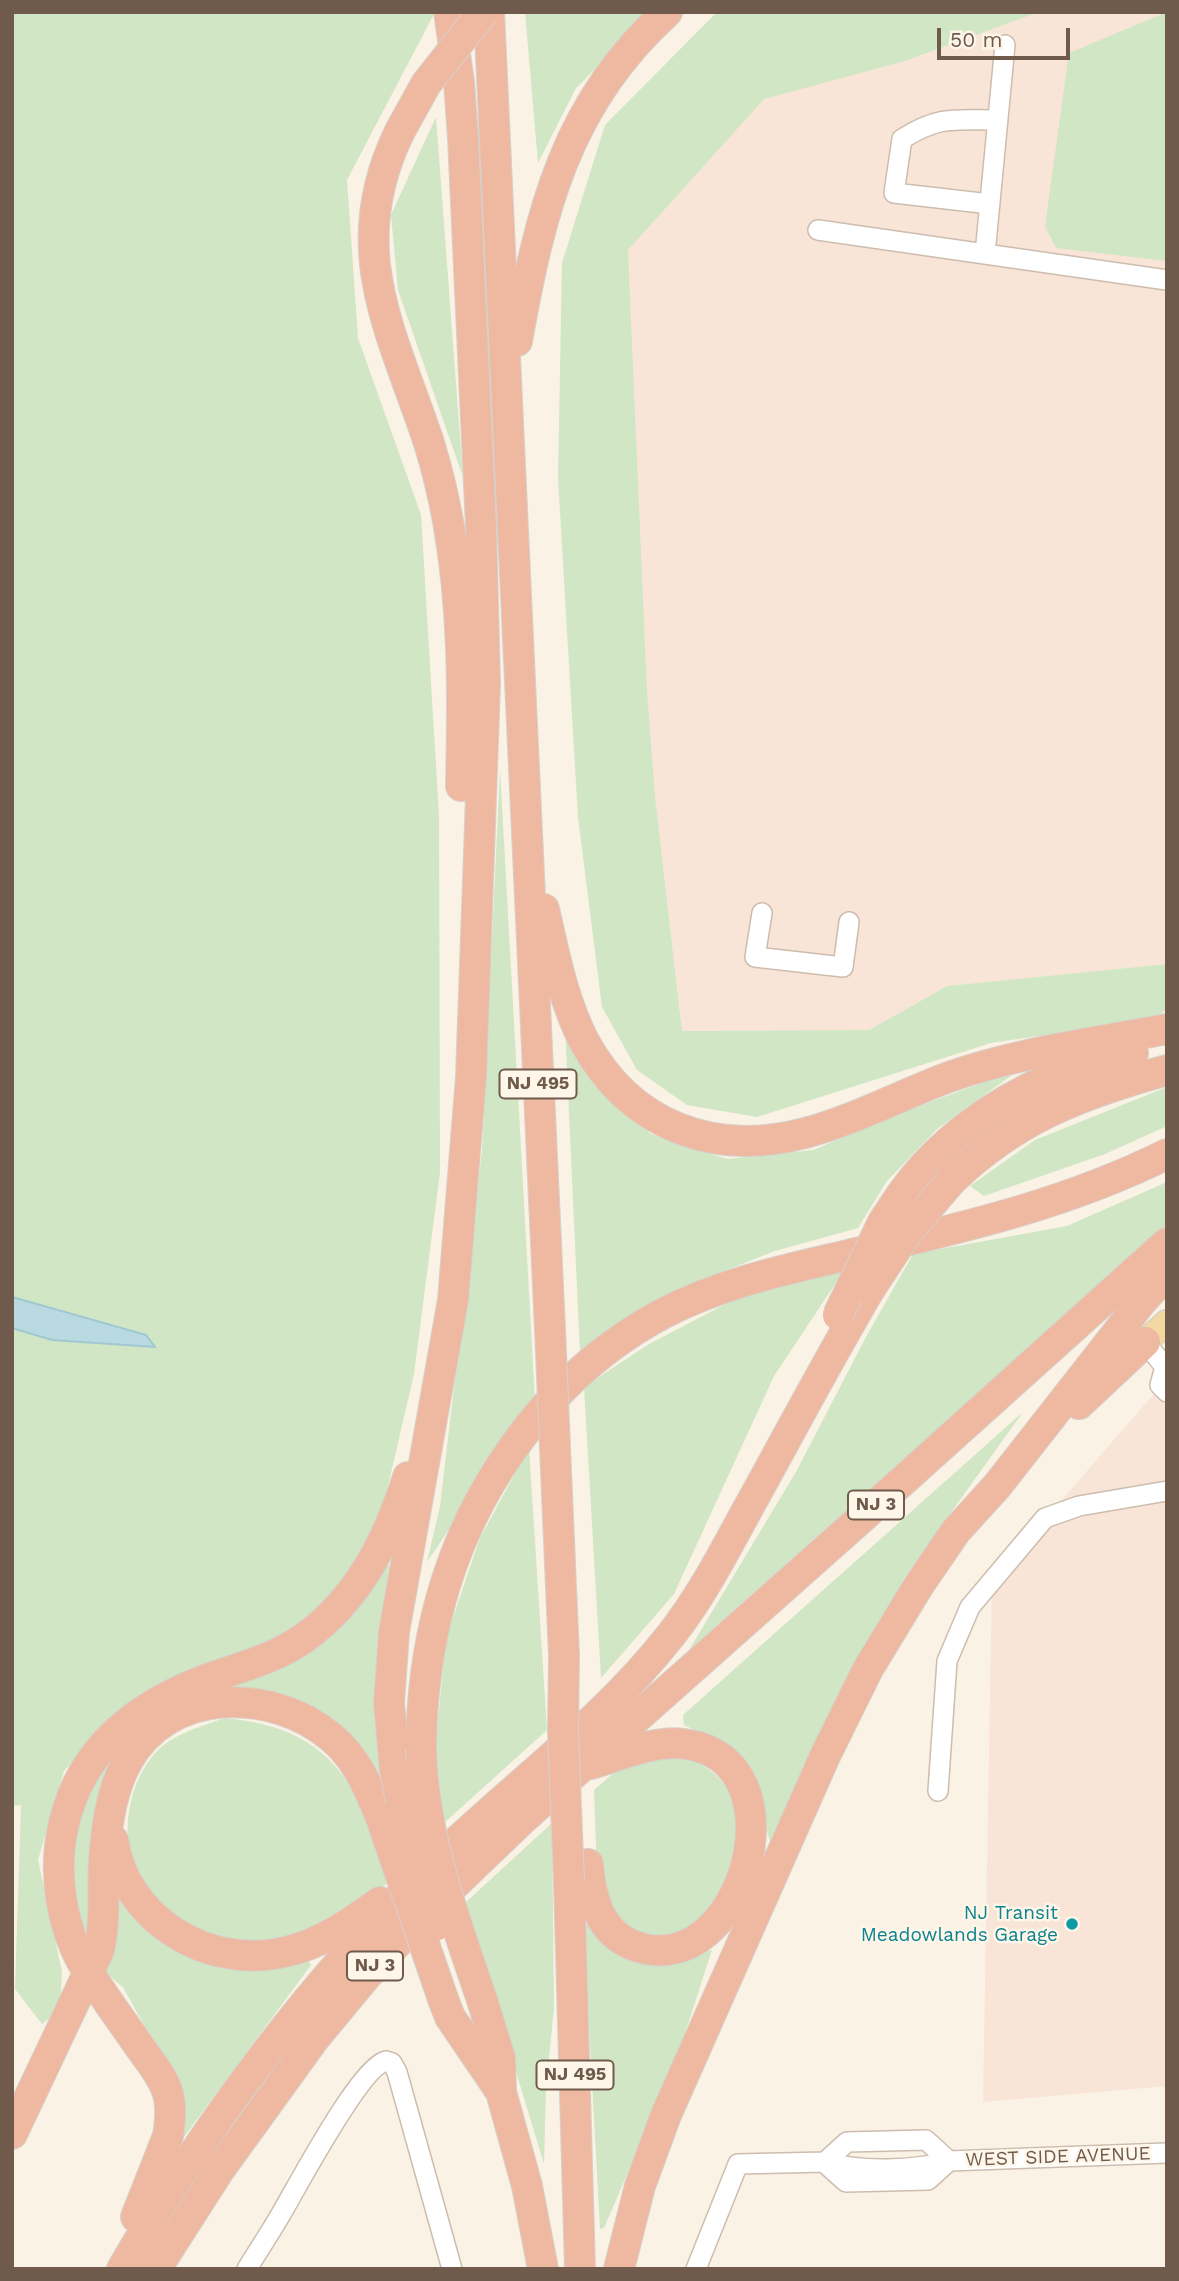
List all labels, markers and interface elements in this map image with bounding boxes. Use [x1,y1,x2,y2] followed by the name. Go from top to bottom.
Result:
[941,14,1074,58] scale bar
[950,27,1002,52] text: 50 m
[500,1070,576,1098] road number: NJ 495
[848,1490,904,1520] road number: NJ 3
[861,1902,1058,1946] place label: NJ Transit Meadowlands Garage
[1064,1916,1080,1932] marker: NJ Transit Meadowlands Garage
[347,1952,403,1980] road number: NJ 3
[536,2060,614,2090] road number: NJ 495
[965,2142,1151,2172] street label: WEST SIDE AVENUE

